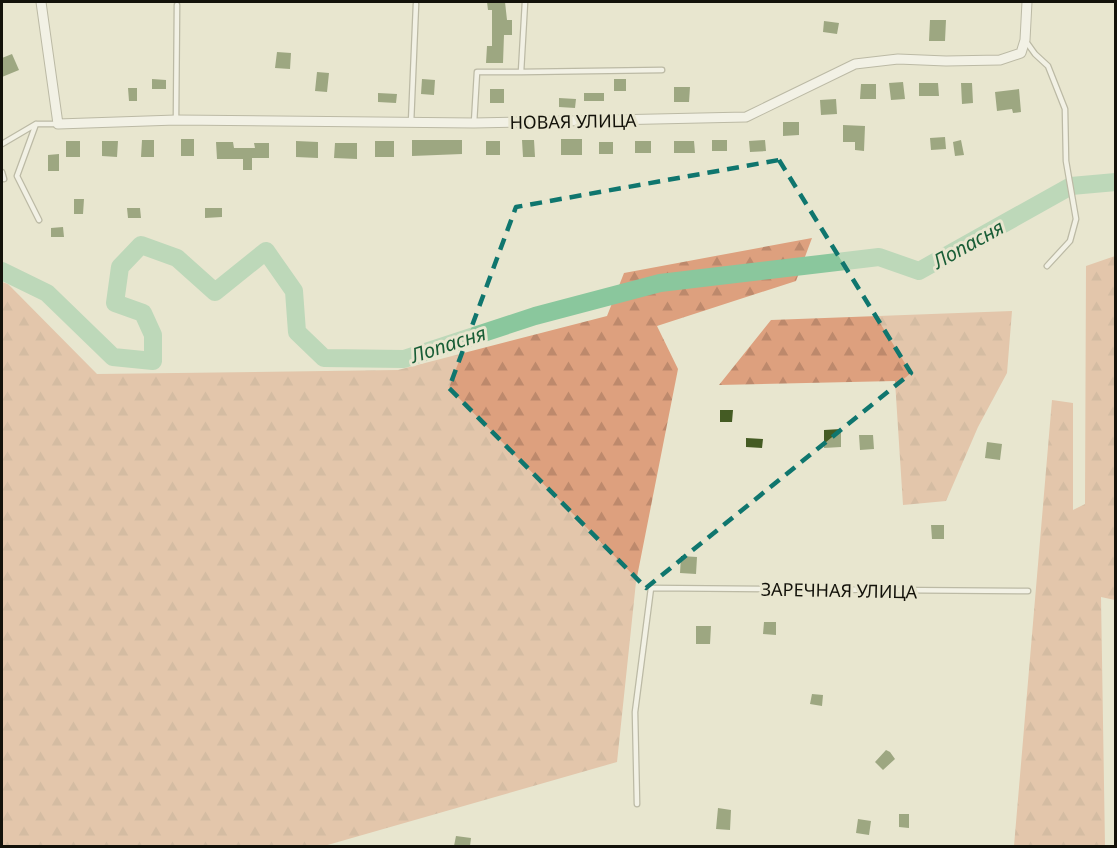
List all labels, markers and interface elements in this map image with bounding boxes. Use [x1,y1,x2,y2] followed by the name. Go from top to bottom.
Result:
[509,108,637,134] street label: НОВАЯ УЛИЦА
[926,213,1009,275] water label: Лопасня
[406,319,489,369] water label: Лопасня
[761,577,918,603] street label: ЗАРЕЧНАЯ УЛИЦА

